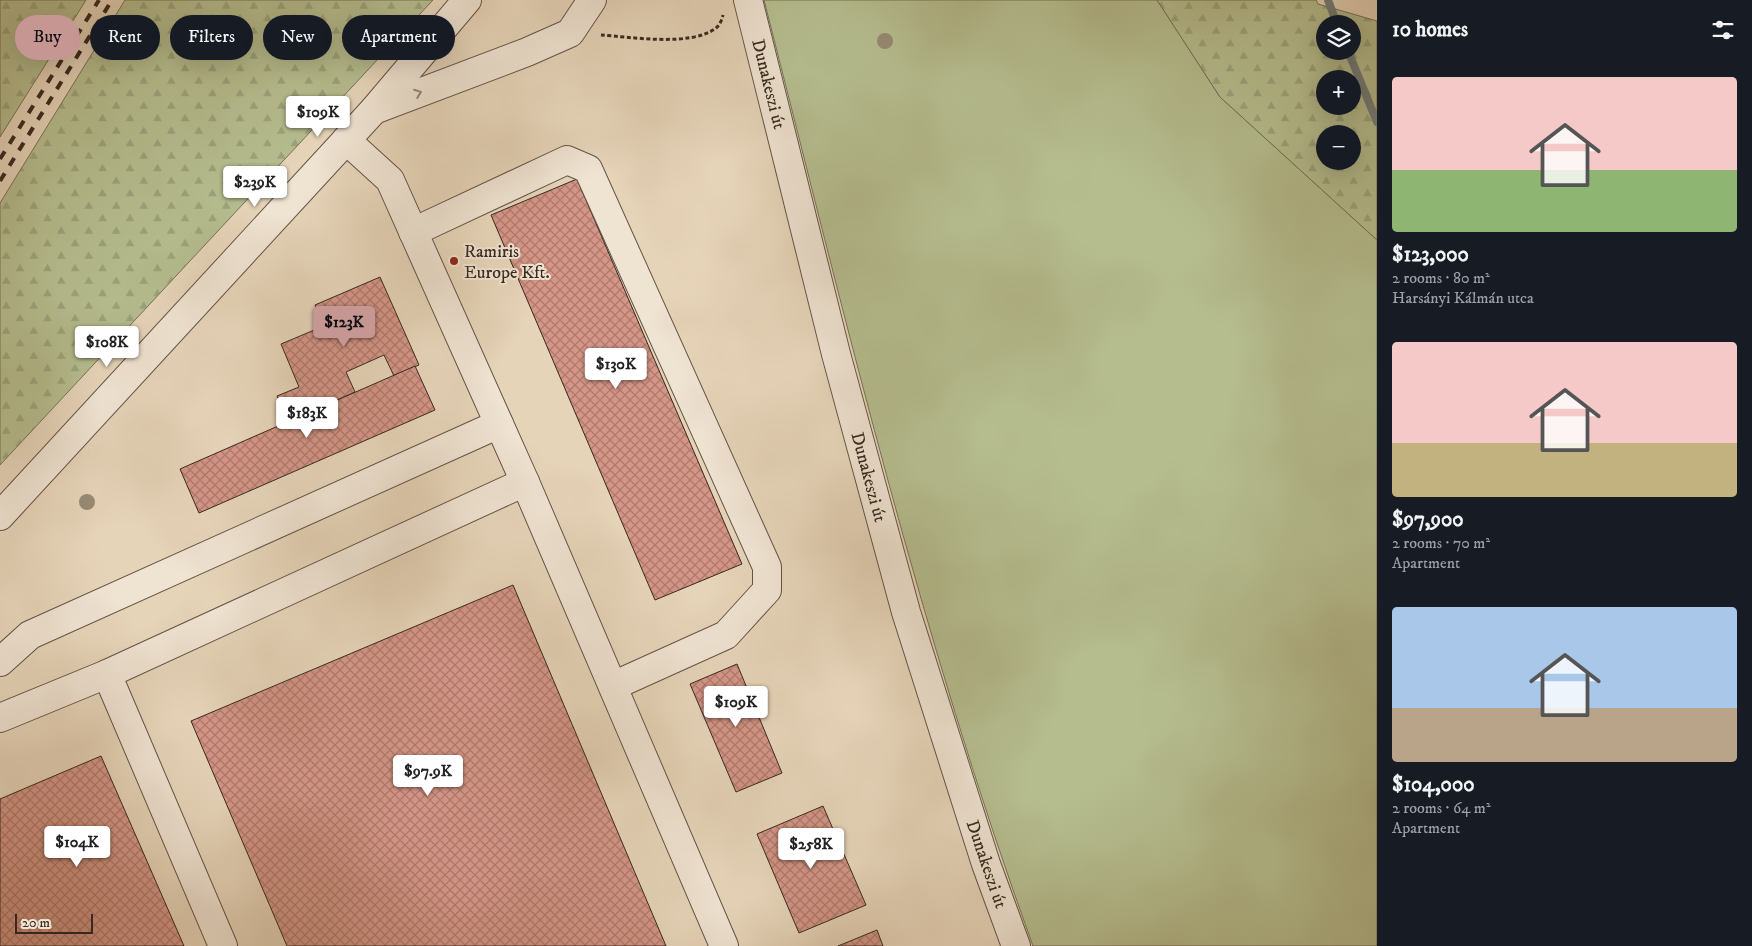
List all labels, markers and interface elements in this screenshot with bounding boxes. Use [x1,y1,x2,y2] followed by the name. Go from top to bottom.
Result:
[15,15,80,60] chip: Buy
[90,15,160,60] chip: Rent
[170,15,253,60] chip: Filters
[263,15,332,60] chip: New
[342,15,455,60] chip: Apartment
[1316,15,1361,170] map controls
[1316,15,1361,60] button: layers
[1709,16,1737,44] icon: filters
[1392,17,1468,43] text: 10 homes
[746,37,790,132] street label: Dunakeszi út
[1316,70,1361,115] button: +
[413,89,422,99] one-way arrow
[283,96,353,138] pin: $109K
[297,102,339,122] text: $109K
[1520,110,1610,200] icon: home
[1316,125,1361,170] button: −
[220,166,290,208] pin: $239K
[234,172,276,192] text: $239K
[464,241,550,284] place label: Ramiris Europe Kft.
[1392,242,1469,268] text: $123,000
[448,255,460,267] marker: Ramiris Europe Kft.
[1392,268,1490,288] text: 2 rooms · 80 m²
[1392,288,1534,308] text: Harsányi Kálmán utca
[309,306,379,348] pin: $123K
[324,312,364,332] text: $123K
[72,326,142,368] pin: $108K
[86,332,128,352] text: $108K
[581,348,651,390] pin: $130K
[596,354,636,374] text: $130K
[1520,375,1610,465] icon: home
[272,396,342,439] pin: $183K
[287,403,327,423] text: $183K
[845,430,891,525] street label: Dunakeszi út
[1392,507,1464,533] text: $97,900
[1392,533,1490,553] text: 2 rooms · 70 m²
[1392,553,1460,573] text: Apartment
[1520,640,1610,730] icon: home
[701,686,771,728] pin: $109K
[715,692,757,712] text: $109K
[387,754,469,797] pin: $97.9K
[404,761,452,781] text: $97.9K
[1392,772,1474,798] text: $104,000
[1392,798,1491,818] text: 2 rooms · 64 m²
[961,817,1012,912] street label: Dunakeszi út
[1392,818,1460,838] text: Apartment
[42,826,112,868] pin: $104K
[776,828,846,870] pin: $258K
[55,832,99,852] text: $104K
[789,834,833,854] text: $258K
[15,911,92,934] scale bar
[22,914,50,932] text: 20 m

